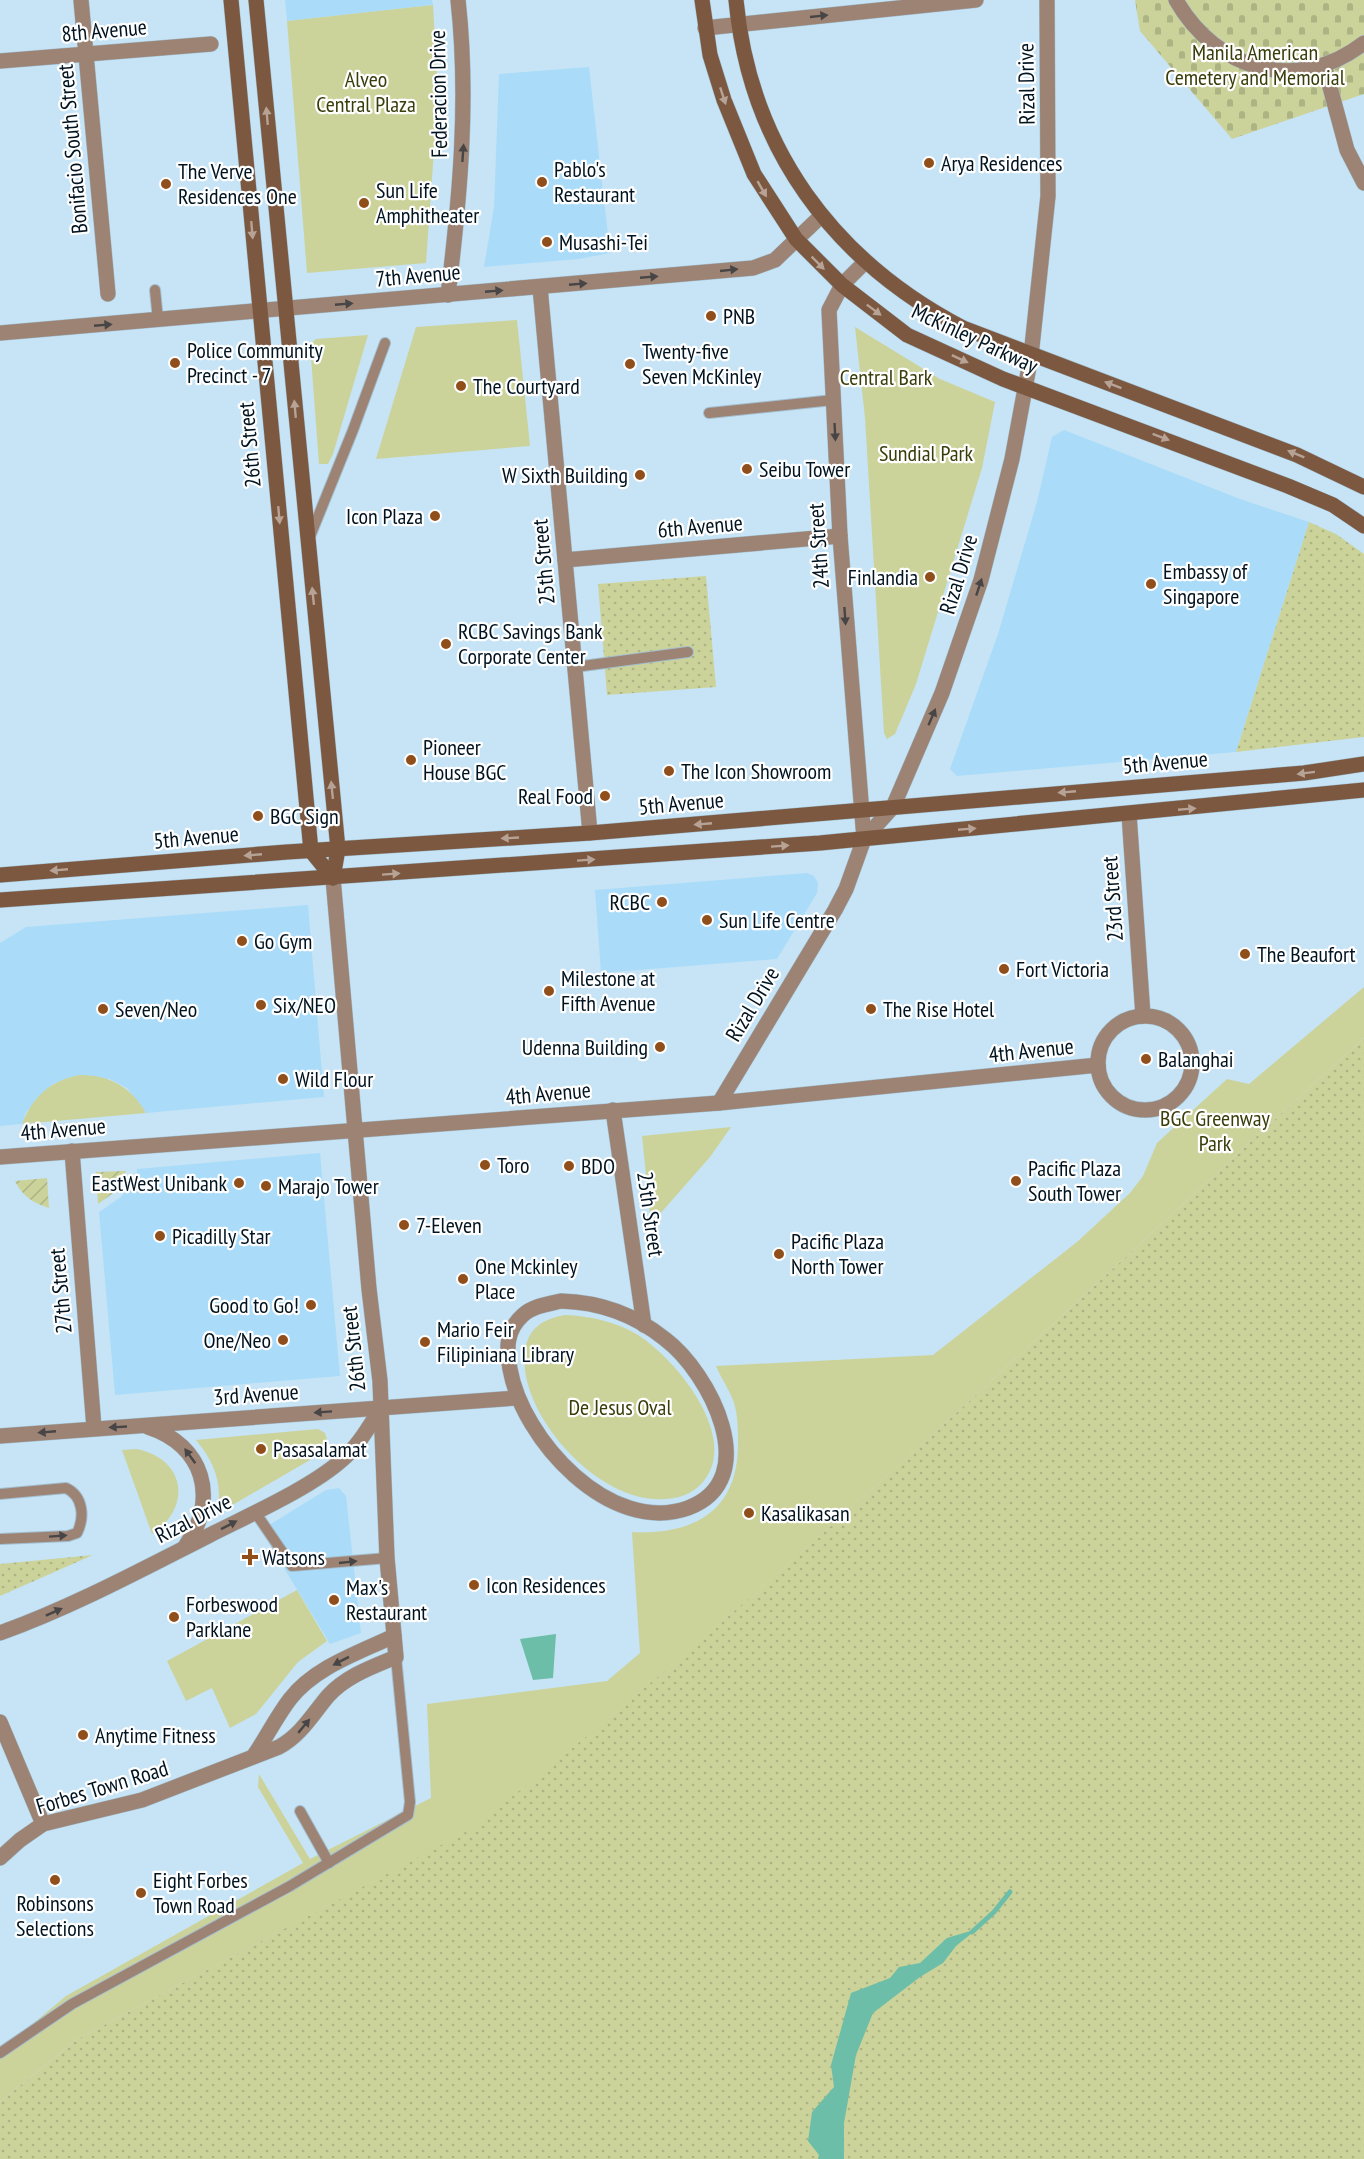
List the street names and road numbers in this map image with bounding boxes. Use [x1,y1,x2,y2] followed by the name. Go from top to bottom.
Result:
[60,12,148,48] street label: 8th Avenue
[423,30,453,158] street label: Federacion Drive
[1011,43,1041,125] street label: Rizal Drive
[51,63,93,235] street label: Bonifacio South Street
[374,257,462,293] street label: 7th Avenue
[907,297,1043,380] street label: McKinley Parkway
[231,401,267,489] street label: 26th Street
[801,502,835,590] street label: 24th Street
[656,508,744,544] street label: 6th Avenue
[525,518,561,606] street label: 25th Street
[933,531,983,617] street label: Rizal Drive
[1121,744,1209,780] street label: 5th Avenue
[637,785,725,821] street label: 5th Avenue
[152,819,240,855] street label: 5th Avenue
[1095,855,1129,943] street label: 23rd Street
[719,962,785,1046] street label: Rizal Drive
[987,1032,1075,1068] street label: 4th Avenue
[504,1075,592,1111] street label: 4th Avenue
[19,1111,107,1147] street label: 4th Avenue
[631,1170,671,1258] street label: 25th Street
[42,1247,78,1335] street label: 27th Street
[335,1305,371,1393] street label: 26th Street
[213,1377,299,1411] street label: 3rd Avenue
[150,1487,236,1549] street label: Rizal Drive
[33,1754,171,1820] street label: Forbes Town Road

